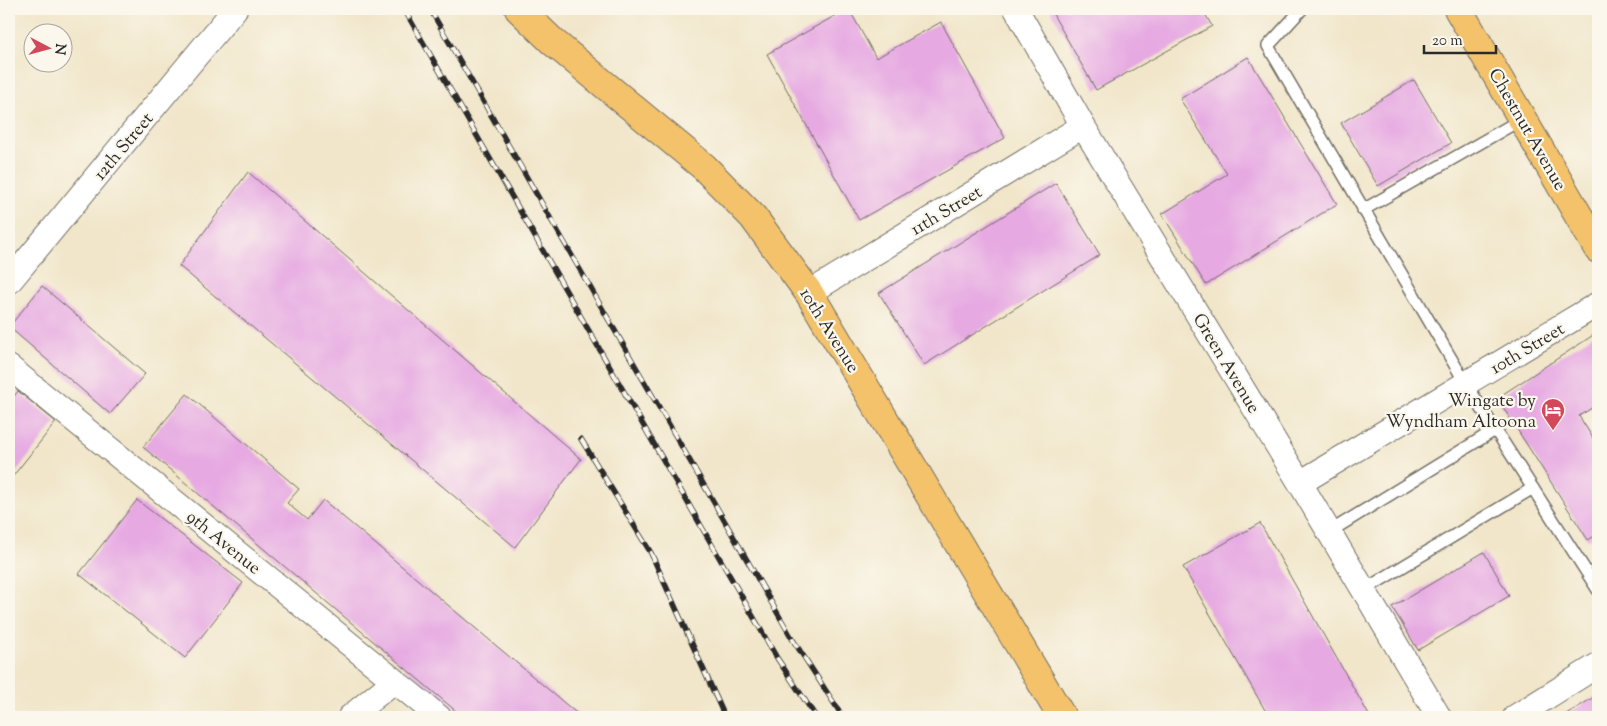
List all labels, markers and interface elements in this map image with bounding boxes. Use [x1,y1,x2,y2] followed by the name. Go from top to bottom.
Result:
[22,22,72,72] north arrow
[1424,22,1497,54] scale bar
[1432,31,1463,52] text: 20 m
[48,43,69,56] text: N
[1481,64,1572,196] street label: Chestnut Avenue
[88,108,161,187] street label: 12th Street
[906,180,988,243] street label: 11th Street
[792,283,865,379] street label: 10th Avenue
[1185,309,1265,419] street label: Green Avenue
[1486,317,1570,382] street label: 10th Street
[1386,389,1536,436] place label: Wingate by Wyndham Altoona
[1540,397,1566,431] hotel icon: Wingate by Wyndham Altoona
[180,505,266,582] street label: 9th Avenue

